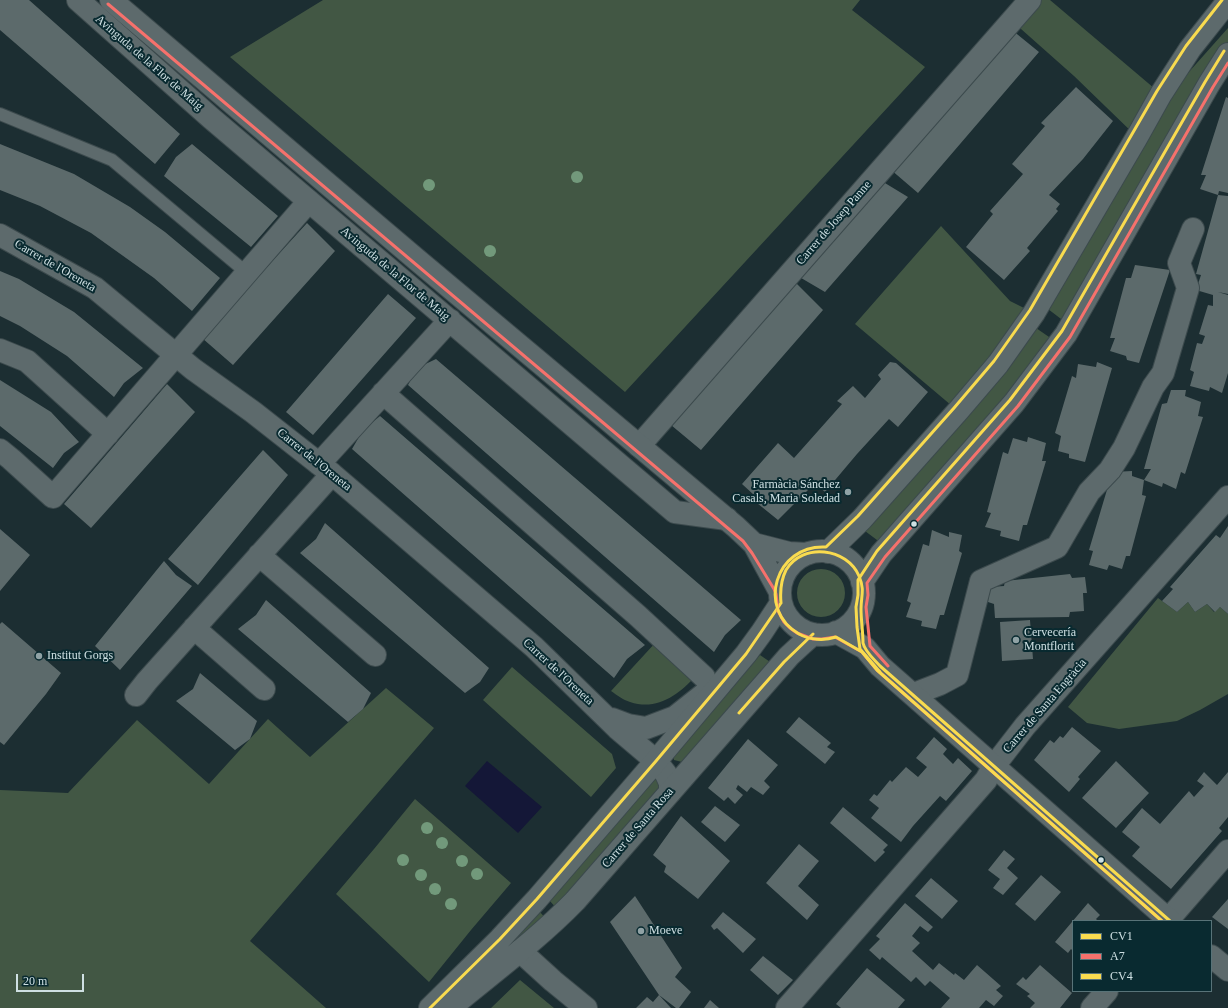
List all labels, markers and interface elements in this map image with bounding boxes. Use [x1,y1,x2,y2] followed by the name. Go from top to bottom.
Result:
[92,12,206,114] street label: Avinguda de la Flor de Maig
[793,178,875,268] street label: Carrer de Josep Panne
[337,224,453,324] street label: Avinguda de la Flor de Maig
[12,237,98,295] street label: Carrer de l'Oreneta
[274,426,354,494] street label: Carrer de l'Oreneta
[732,478,840,506] place label: Farmàcia Sánchez Casals, Maria Soledad
[843,487,853,497] marker: Farmàcia Sánchez Casals, Maria Soledad
[909,519,919,529] unlabelled marker
[1024,626,1076,654] place label: Cervecería Montflorit
[1011,635,1021,645] marker: Cervecería Montflorit
[520,636,596,708] street label: Carrer de l'Oreneta
[47,649,113,663] place label: Institut Gorgs
[34,651,44,661] marker: Institut Gorgs
[1000,656,1090,756] street label: Carrer de Santa Engràcia
[599,785,677,871] street label: Carrer de Santa Rosa
[1096,855,1106,865] unlabelled marker
[1072,920,1212,992] legend
[649,924,682,938] place label: Moeve
[636,926,646,936] marker: Moeve
[1110,929,1133,943] text: CV1
[1110,949,1125,963] text: A7
[18,966,86,992] scale bar
[1110,969,1133,983] text: CV4
[23,974,47,988] text: 20 m

